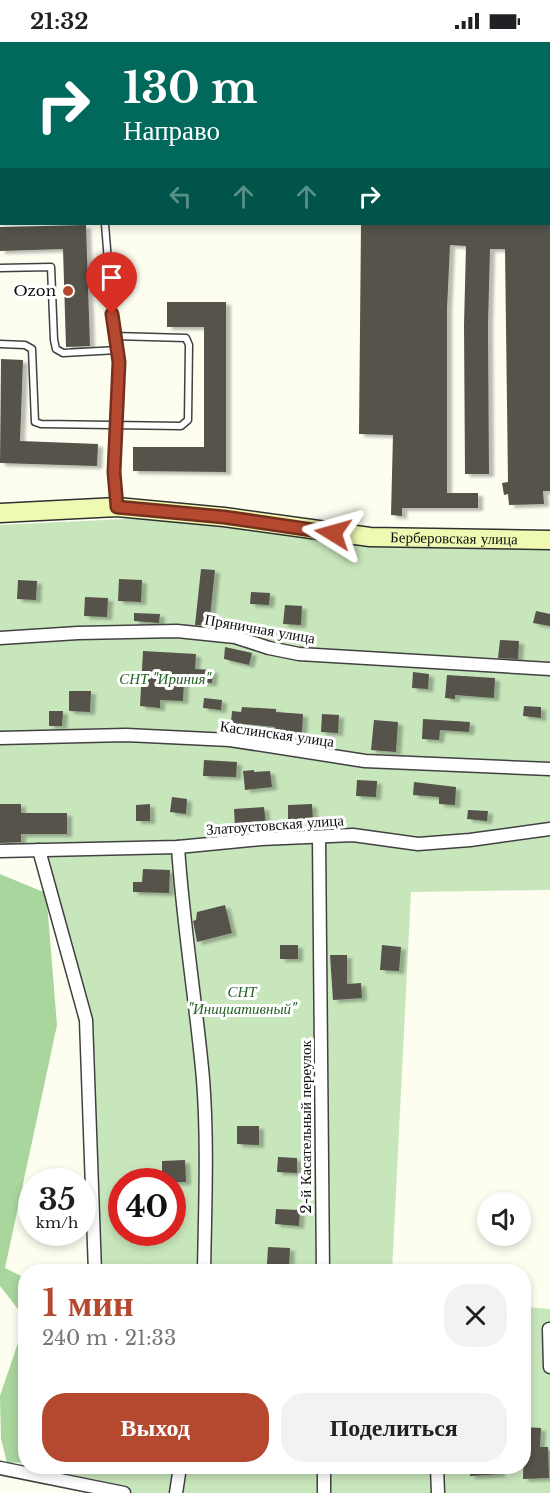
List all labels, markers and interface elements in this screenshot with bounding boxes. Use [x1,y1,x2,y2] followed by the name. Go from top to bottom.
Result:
[30,8,89,35] text: 21:32
[123,62,257,114] text: 130 m
[24,66,102,144] icon: right
[123,114,220,147] text: Направо
[164,180,197,213] icon: left
[227,180,260,213] icon: ahead
[290,180,323,213] icon: ahead
[353,180,386,213] icon: right
[86,252,137,314] pin
[95,261,128,294] icon: arrive
[13,281,56,300] place label: Ozon
[61,284,75,298] marker: Ozon
[301,501,365,565] position arrow
[390,527,518,548] street label: Берберовская улица
[203,609,317,648] street label: Пряничная улица
[119,669,212,688] park label: СНТ "Ириния"
[219,716,336,751] street label: Каслинская улица
[205,810,345,839] street label: Златоустовская улица
[188,982,298,1018] park label: СНТ "Инициативный"
[296,1039,315,1214] street label: 2-й Касательный переулок
[108,1168,186,1246] speed limit sign: 40
[39,1181,75,1218] text: 35
[477,1192,531,1246] map controls
[477,1192,531,1246] button: sound
[36,1213,78,1232] text: km/h
[42,1281,134,1326] text: 1 мин
[444,1284,507,1347] button: close
[42,1326,176,1350] text: 240 m · 21:33
[42,1393,269,1462] button: Выход
[281,1393,507,1462] button: Поделиться

